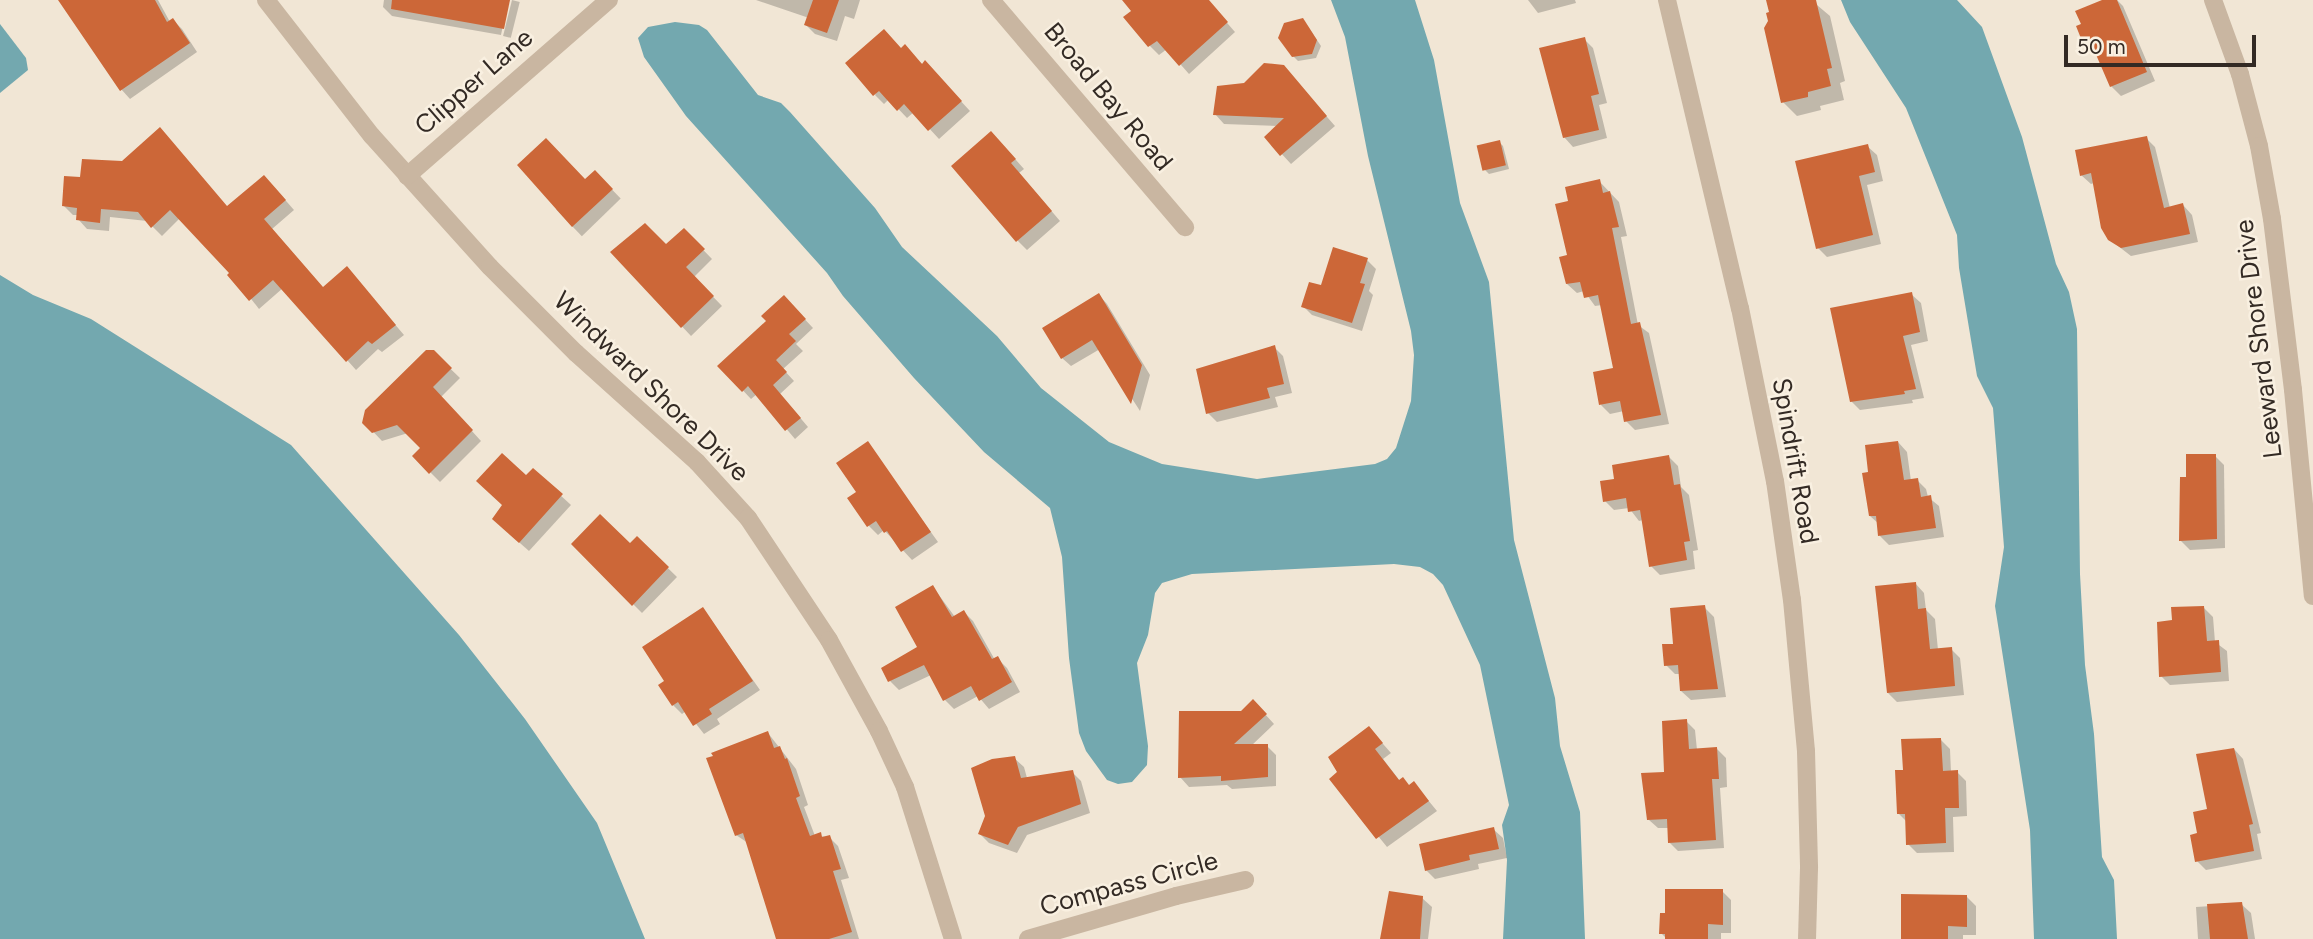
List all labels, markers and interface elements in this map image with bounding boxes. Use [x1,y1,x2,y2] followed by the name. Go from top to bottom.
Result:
[1037,17,1179,177] street label: Broad Bay Road
[2068,21,2260,65] scale bar
[409,22,539,142] street label: Clipper Lane
[2077,34,2126,59] text: 50 m
[2229,218,2289,460] street label: Leeward Shore Drive
[547,286,755,488] street label: Windward Shore Drive
[1765,376,1825,546] street label: Spindrift Road
[1037,845,1221,923] street label: Compass Circle

